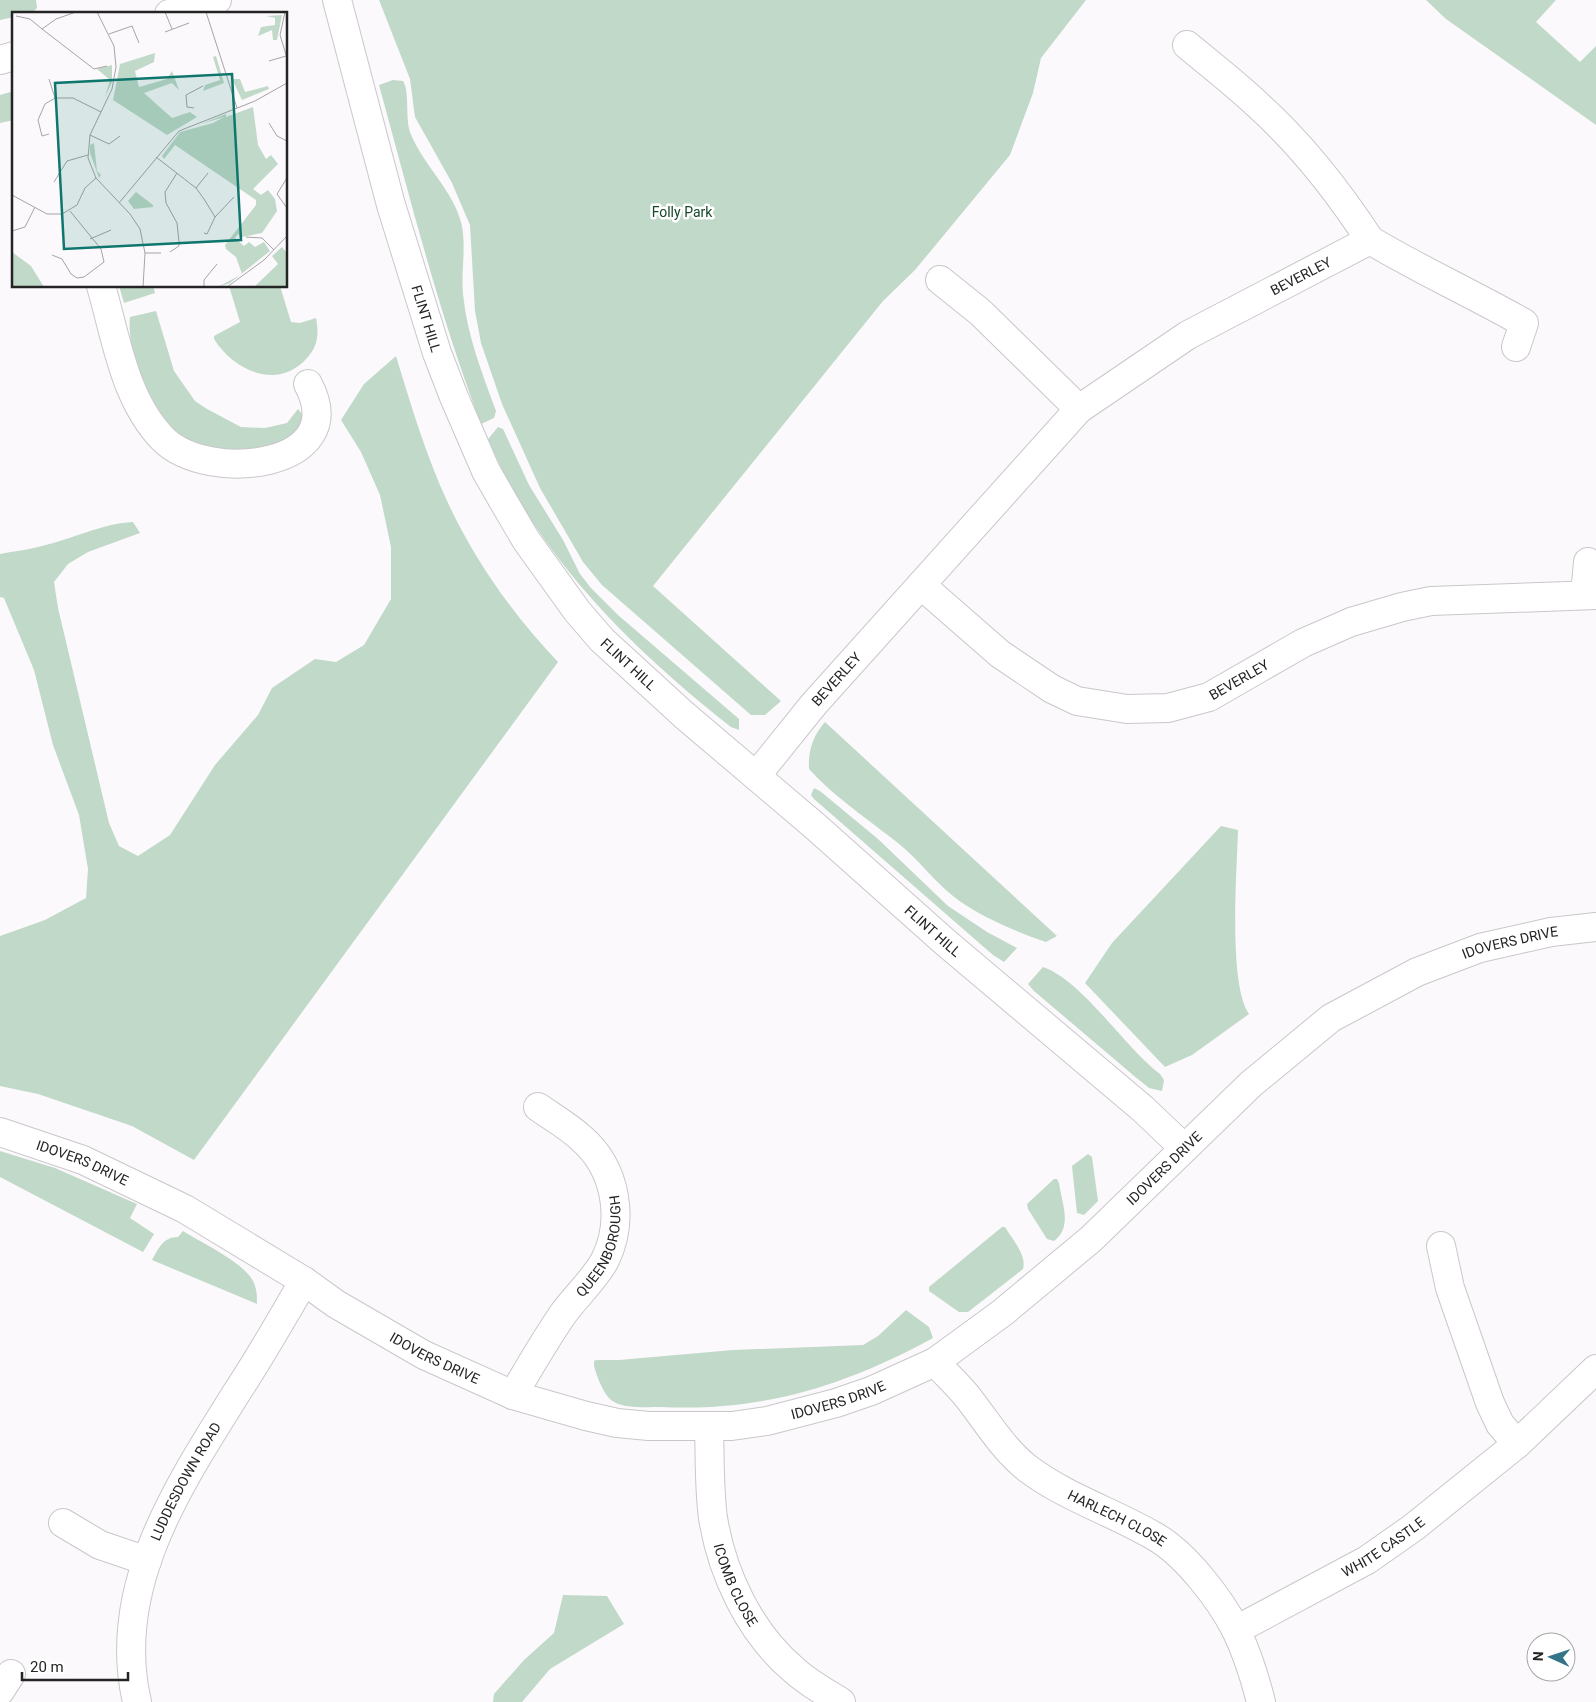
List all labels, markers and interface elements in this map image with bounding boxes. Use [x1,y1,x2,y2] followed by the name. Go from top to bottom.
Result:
[12,12,288,288] inset map
[652,204,713,220] park label: Folly Park
[1268,253,1334,299] street label: BEVERLEY
[408,283,444,355] street label: FLINT HILL
[597,635,660,694] street label: FLINT HILL
[808,649,865,709] street label: BEVERLEY
[1206,656,1272,703] street label: BEVERLEY
[902,902,965,960] street label: FLINT HILL
[1460,923,1559,962] street label: IDOVERS DRIVE
[1123,1128,1205,1208] street label: IDOVERS DRIVE
[34,1137,131,1189] street label: IDOVERS DRIVE
[573,1194,624,1300] street label: QUEENBOROUGH
[387,1329,482,1387] street label: IDOVERS DRIVE
[789,1377,888,1422] street label: IDOVERS DRIVE
[147,1419,224,1543] street label: LUDDESDOWN ROAD
[1065,1487,1170,1550] street label: HARLECH CLOSE
[1339,1514,1428,1580] street label: WHITE CASTLE
[711,1542,761,1629] street label: ICOMB CLOSE
[1526,1632,1576,1682] north arrow
[22,1650,129,1682] scale bar
[1530,1651,1546,1662] text: N
[30,1658,64,1676] text: 20 m

